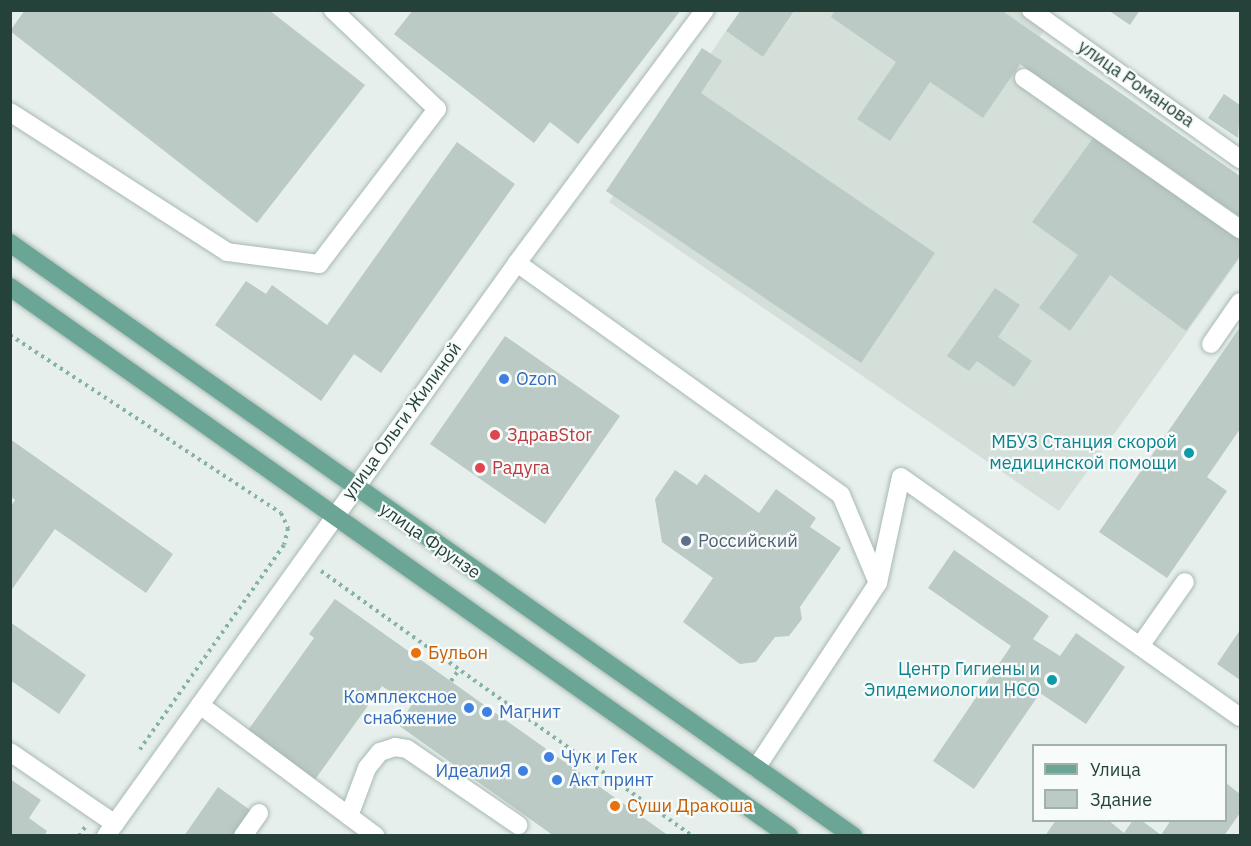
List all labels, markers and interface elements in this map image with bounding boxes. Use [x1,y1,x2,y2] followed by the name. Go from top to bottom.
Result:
[1074,36,1198,132] street label: улица Романова
[338,338,466,504] street label: улица Ольги Жилиной
[516,368,557,390] place label: Ozon
[497,372,511,386] marker: Ozon
[507,424,592,446] place label: ЗдравStor
[488,428,502,442] marker: ЗдравStor
[989,432,1177,474] place label: МБУЗ Станция скорой медицинской помощи
[1182,446,1196,460] marker: МБУЗ Станция скорой медицинской помощи
[492,457,550,479] place label: Радуга
[473,461,487,475] marker: Радуга
[375,498,485,584] street label: улица Фрунзе
[698,530,798,552] place label: Российский
[679,534,693,548] marker: Российский
[428,642,488,664] place label: Бульон
[409,646,423,660] marker: Бульон
[864,659,1040,702] place label: Центр Гигиены и Эпидемиологии НСО
[1045,673,1059,687] marker: Центр Гигиены и Эпидемиологии НСО
[343,687,457,730] place label: Комплексное снабжение
[462,701,476,715] marker: Комплексное снабжение
[499,701,561,723] place label: Магнит
[480,705,494,719] marker: Магнит
[1032,744,1227,822] legend
[561,746,638,768] place label: Чук и Гек
[542,750,556,764] marker: Чук и Гек
[1090,758,1141,781] text: Улица
[436,760,511,782] place label: ИдеалиЯ
[516,764,530,778] marker: ИдеалиЯ
[569,769,654,791] place label: Акт принт
[550,773,564,787] marker: Акт принт
[1090,788,1152,811] text: Здание
[627,795,753,817] place label: Суши Дракоша
[608,799,622,813] marker: Суши Дракоша

